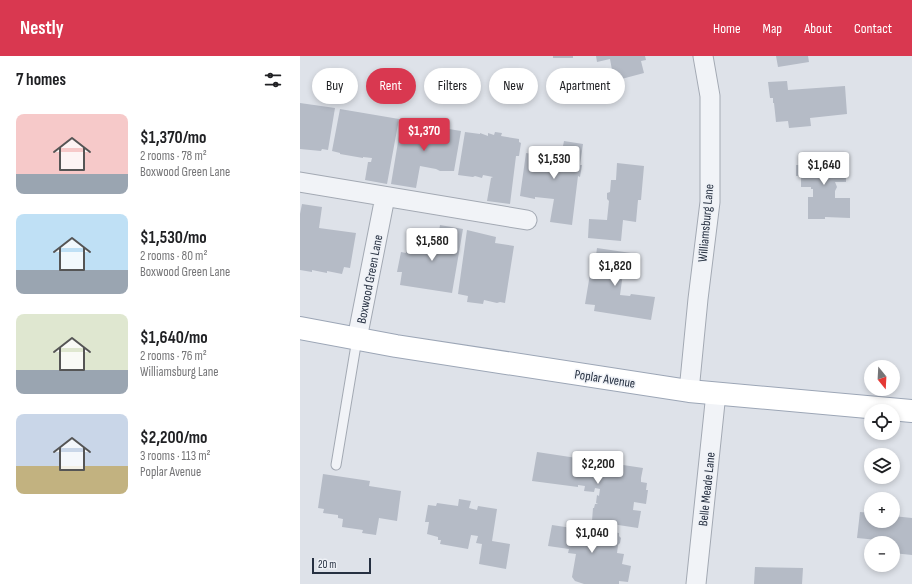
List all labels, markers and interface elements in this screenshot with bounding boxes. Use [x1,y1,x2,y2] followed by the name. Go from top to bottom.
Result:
[20,17,64,40] text: Nestly
[713,20,741,37] text: Home
[763,20,782,37] text: Map
[804,20,832,37] text: About
[854,20,892,37] text: Contact
[312,68,358,104] chip: Buy
[366,68,416,104] chip: Rent
[424,68,481,104] chip: Filters
[489,68,538,104] chip: New
[546,68,625,104] chip: Apartment
[262,69,284,91] icon: filters
[16,70,66,90] text: 7 homes
[391,118,457,152] pin: $1,370
[408,123,440,139] text: $1,370
[140,128,206,148] text: $1,370/mo
[48,130,96,178] icon: home
[521,146,587,180] pin: $1,530
[140,148,207,164] text: 2 rooms · 78 m²
[538,151,570,167] text: $1,530
[791,152,857,186] pin: $1,640
[807,157,841,173] text: $1,640
[140,164,230,180] text: Boxwood Green Lane
[695,183,717,263] street label: Williamsburg Lane
[140,228,207,248] text: $1,530/mo
[399,228,465,262] pin: $1,580
[48,230,96,278] icon: home
[354,233,386,325] street label: Boxwood Green Lane
[415,233,449,249] text: $1,580
[140,248,207,264] text: 2 rooms · 80 m²
[582,253,648,287] pin: $1,820
[598,258,632,274] text: $1,820
[140,264,230,280] text: Boxwood Green Lane
[140,328,208,348] text: $1,640/mo
[48,330,96,378] icon: home
[140,348,207,364] text: 2 rooms · 76 m²
[864,360,900,396] north arrow
[864,360,900,572] map controls
[140,364,219,380] text: Williamsburg Lane
[573,366,636,392] street label: Poplar Avenue
[864,404,900,440] button: locate
[140,428,208,448] text: $2,200/mo
[48,430,96,478] icon: home
[140,448,211,464] text: 3 rooms · 113 m²
[864,448,900,484] button: layers
[565,451,631,485] pin: $2,200
[695,451,719,527] street label: Belle Meade Lane
[581,456,615,472] text: $2,200
[140,464,201,480] text: Poplar Avenue
[864,492,900,528] button: +
[559,520,625,554] pin: $1,040
[575,525,609,541] text: $1,040
[864,536,900,572] button: −
[312,556,371,575] scale bar
[318,558,336,571] text: 20 m

